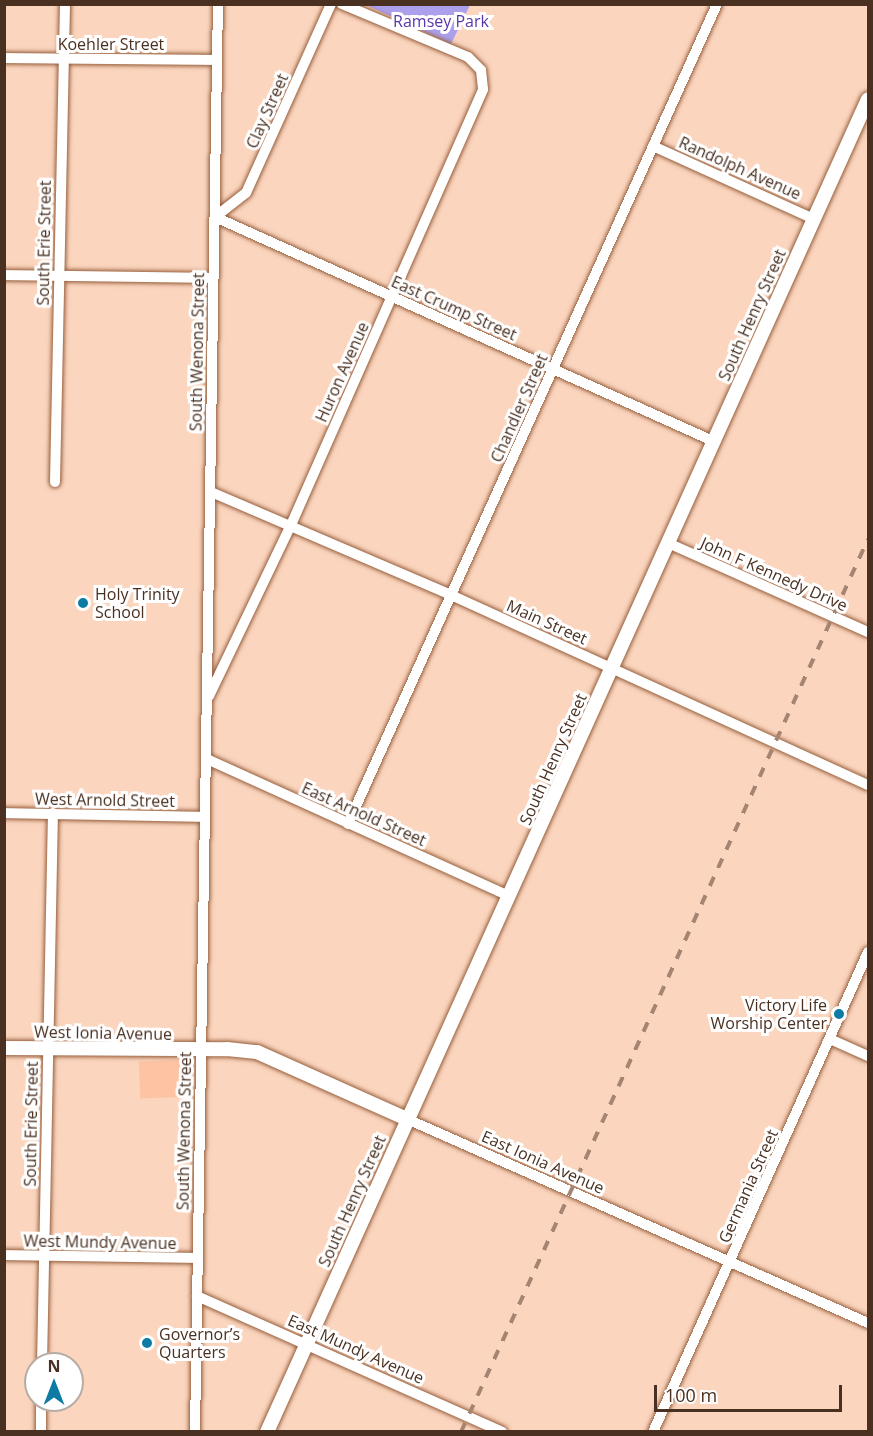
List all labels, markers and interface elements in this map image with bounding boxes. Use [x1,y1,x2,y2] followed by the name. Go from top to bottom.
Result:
[393,11,489,31] park label: Ramsey Park
[58,34,164,54] street label: Koehler Street
[242,71,292,151] street label: Clay Street
[676,132,804,204] street label: Randolph Avenue
[33,180,55,306] street label: South Erie Street
[714,246,790,384] street label: South Henry Street
[388,272,520,344] street label: East Crump Street
[186,273,208,431] street label: South Wenona Street
[311,319,373,425] street label: Huron Avenue
[486,351,552,465] street label: Chandler Street
[698,533,850,615] street label: John F Kennedy Drive
[95,584,180,622] place label: Holy Trinity School
[76,596,90,610] marker: Holy Trinity School
[504,596,590,648] street label: Main Street
[515,690,591,828] street label: South Henry Street
[299,778,429,850] street label: East Arnold Street
[35,789,175,811] street label: West Arnold Street
[711,995,827,1033] place label: Victory Life Worship Center
[832,1007,846,1021] marker: Victory Life Worship Center
[34,1022,172,1044] street label: West Ionia Avenue
[173,1052,195,1210] street label: South Wenona Street
[20,1061,42,1187] street label: South Erie Street
[479,1126,607,1198] street label: East Ionia Avenue
[714,1126,782,1246] street label: Germania Street
[314,1132,390,1270] street label: South Henry Street
[23,1231,177,1253] street label: West Mundy Avenue
[285,1310,427,1388] street label: East Mundy Avenue
[159,1324,240,1362] place label: Governor’s Quarters
[140,1336,154,1350] marker: Governor’s Quarters
[24,1352,84,1412] north arrow
[47,1355,61,1377] text: N
[657,1373,844,1411] scale bar
[665,1383,717,1407] text: 100 m

